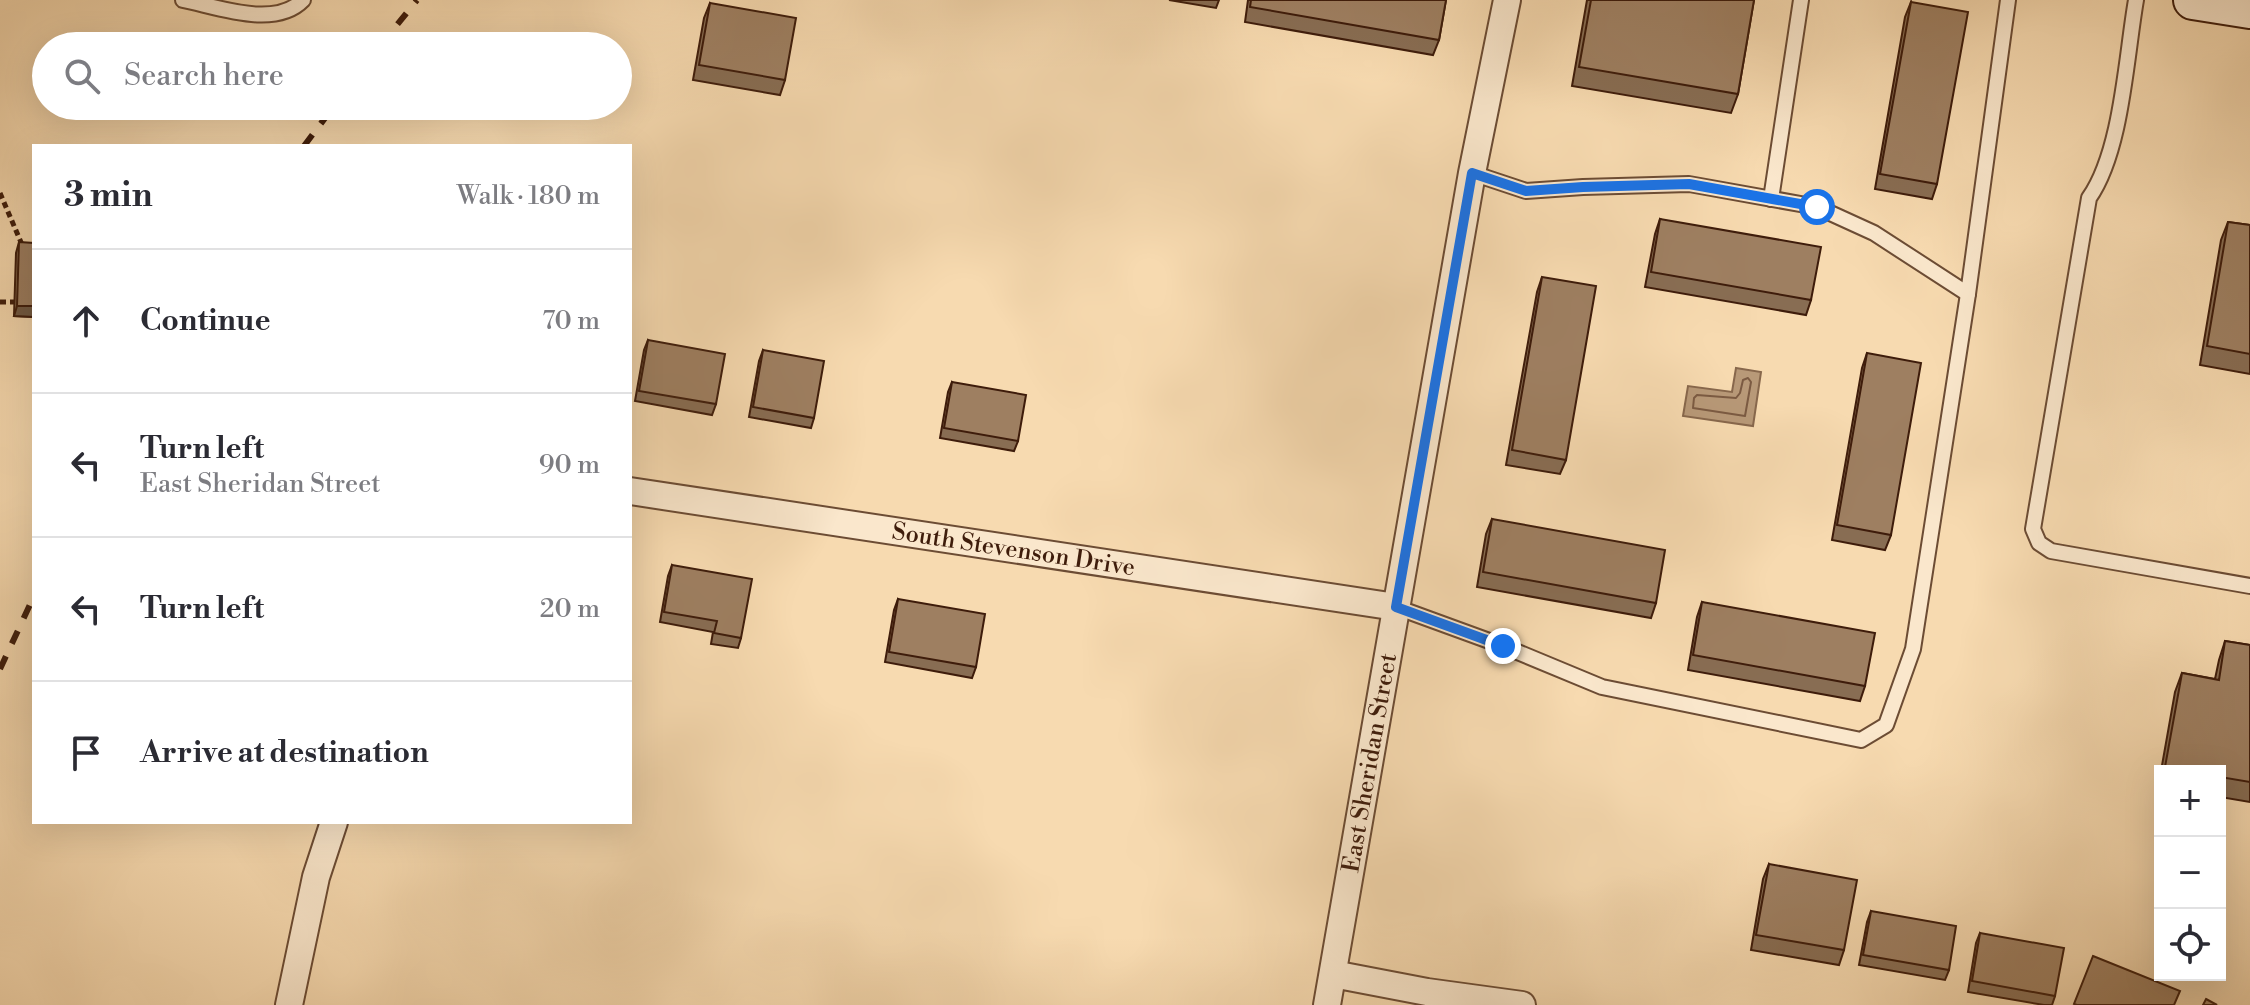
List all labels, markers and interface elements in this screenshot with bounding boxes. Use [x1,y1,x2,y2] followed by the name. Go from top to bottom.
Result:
[32,32,632,120] search box
[60,54,104,98] icon: search
[124,57,284,95] text: Search here
[64,175,153,217] text: 3 min
[457,180,600,212] text: Walk · 180 m
[1799,189,1835,225] route start
[64,299,108,343] icon: ahead
[140,302,271,340] text: Continue
[542,305,600,337] text: 70 m
[140,430,264,468] text: Turn left
[64,443,108,487] icon: left
[539,449,600,481] text: 90 m
[140,468,381,500] text: East Sheridan Street
[890,517,1137,583] street label: South Stevenson Drive
[64,587,108,631] icon: left
[140,590,264,628] text: Turn left
[540,593,600,625] text: 20 m
[1485,628,1521,664] route end
[1336,650,1404,875] street label: East Sheridan Street
[64,731,108,775] icon: arrive
[140,734,429,772] text: Arrive at destination
[2154,765,2226,981] map controls
[2154,765,2226,837] button: +
[2154,837,2226,909] button: −
[2154,909,2226,981] button: locate

